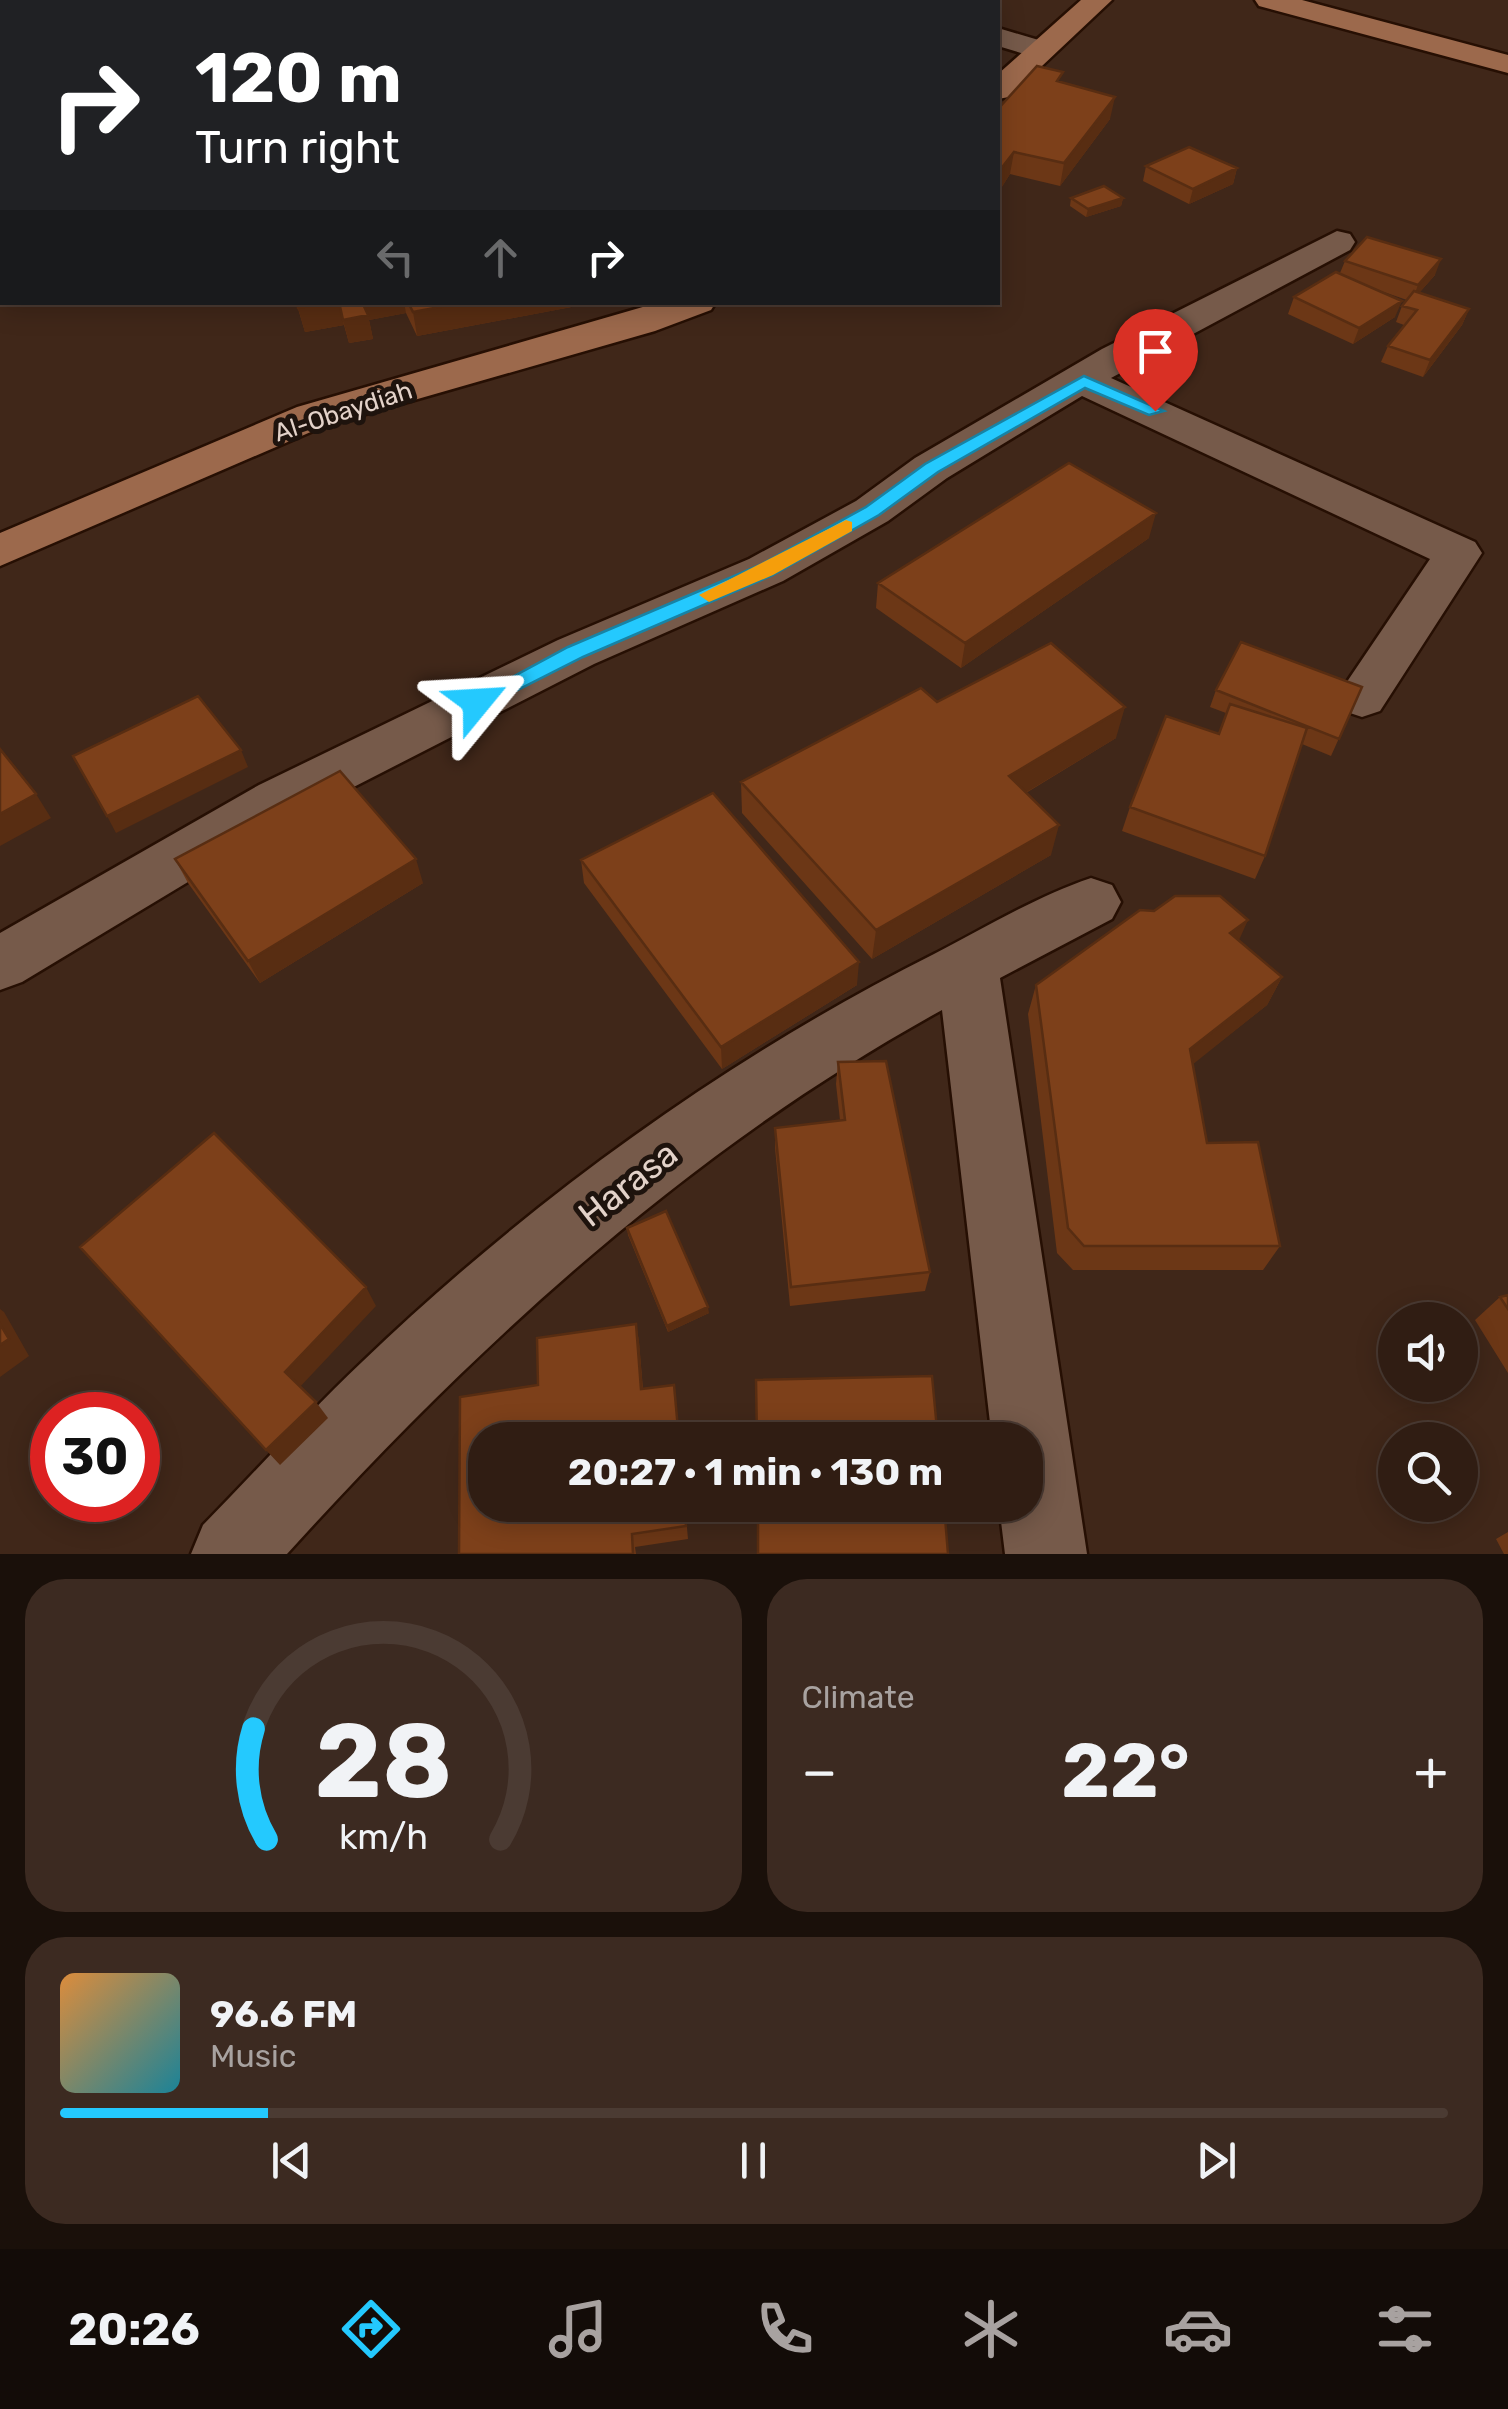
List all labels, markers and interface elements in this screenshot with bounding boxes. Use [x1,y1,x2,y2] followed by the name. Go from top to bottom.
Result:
[195,37,402,120] text: 120 m
[30,40,160,170] icon: right
[195,121,399,174] text: Turn right
[368,230,423,285] icon: left
[473,230,528,285] icon: ahead
[578,230,633,285] icon: right
[1113,309,1198,412] pin
[1128,324,1183,379] icon: arrive
[270,376,416,447] street label: Al-Obaydiah
[425,650,529,754] position arrow
[570,1132,686,1236] street label: Harasa
[1378,1302,1478,1522] map controls
[1378,1302,1478,1402] button: sound
[30,1392,160,1522] speed limit sign: 30
[1378,1422,1478,1522] button: search
[568,1449,943,1495] text: 20:27 · 1 min · 130 m
[802,1678,915,1716] text: Climate
[314,1700,452,1823] text: 28
[1061,1727,1190,1816] text: 22°
[802,1739,837,1804] text: −
[1414,1739,1448,1804] text: +
[339,1816,428,1858] text: km/h
[210,1991,357,2037] text: 96.6 FM
[210,2037,296,2075] text: Music
[264,2133,319,2188] icon: previous
[726,2133,781,2188] icon: pause
[1189,2133,1244,2188] icon: next
[336,2294,406,2364] icon: directions
[543,2294,613,2364] icon: music
[750,2294,820,2364] icon: phone
[956,2294,1026,2364] icon: climate
[1163,2294,1233,2364] icon: car
[1370,2294,1440,2364] icon: filters
[68,2303,200,2356] text: 20:26

